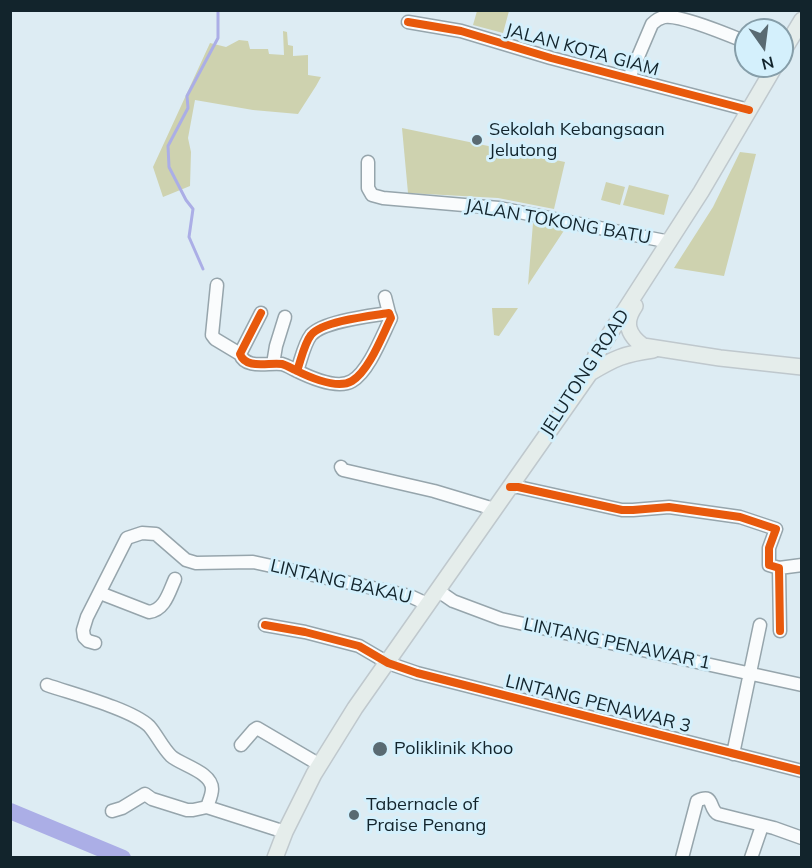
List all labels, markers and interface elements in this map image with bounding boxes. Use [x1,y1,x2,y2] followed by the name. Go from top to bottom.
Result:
[734,18,794,78] north arrow
[503,19,661,81] street label: JALAN KOTA GIAM
[760,52,776,75] text: N
[489,119,665,162] place label: Sekolah Kebangsaan Jelutong
[470,133,484,147] marker: Sekolah Kebangsaan Jelutong
[464,195,652,249] street label: JALAN TOKONG BATU
[536,305,634,441] street label: JELUTONG ROAD
[268,555,414,609] street label: LINTANG BAKAU
[522,614,712,674] street label: LINTANG PENAWAR 1
[503,671,693,737] street label: LINTANG PENAWAR 3
[394,738,513,760] place label: Poliklinik Khoo
[371,740,389,758] marker: Poliklinik Khoo
[366,794,486,836] place label: Tabernacle of Praise Penang
[347,808,361,822] marker: Tabernacle of Praise Penang

